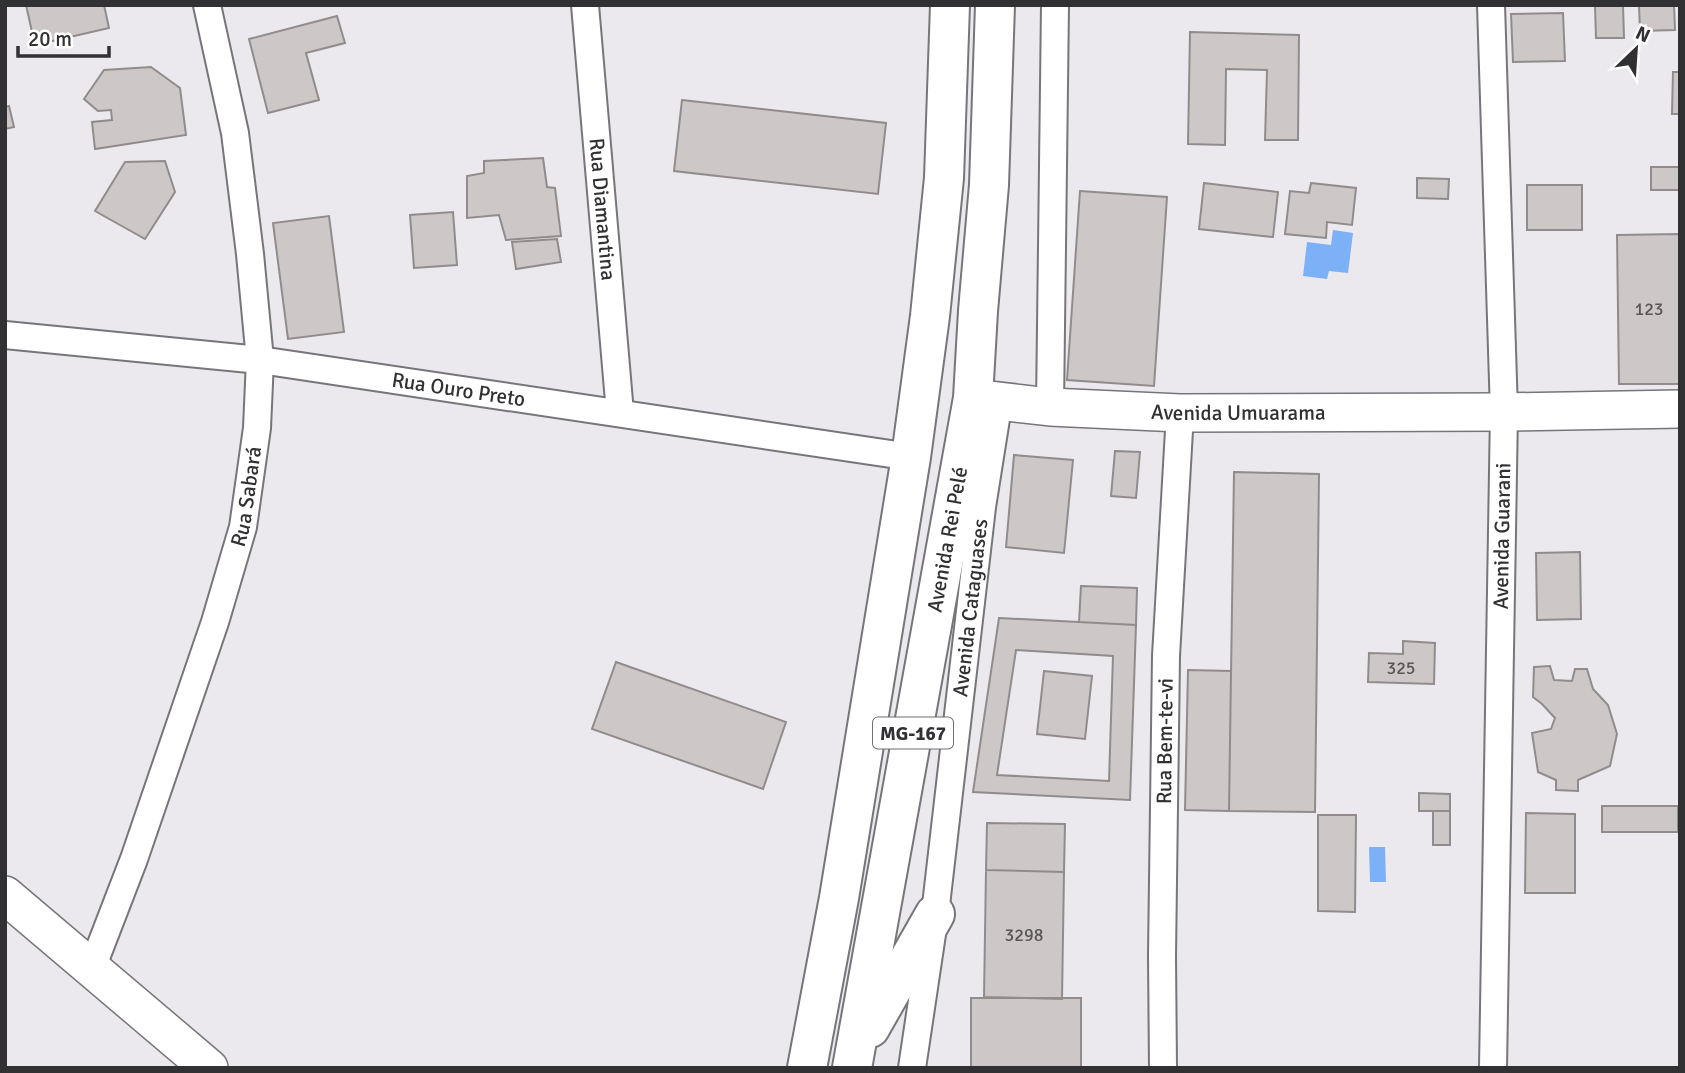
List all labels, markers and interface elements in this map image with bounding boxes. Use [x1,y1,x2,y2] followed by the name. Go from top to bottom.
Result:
[18,14,108,58] scale bar
[1601,14,1671,84] north arrow
[1632,21,1654,48] text: N
[28,26,72,52] text: 20 m
[583,137,622,282] street label: Rua Diamantina
[1634,298,1664,320] house number: 123
[390,367,527,412] street label: Rua Ouro Preto
[1151,399,1326,426] street label: Avenida Umuarama
[225,445,267,550] street label: Rua Sabará
[1488,462,1516,610] street label: Avenida Guarani
[922,465,973,614] street label: Avenida Rei Pelé
[947,517,994,698] street label: Avenida Cataguases
[1386,657,1416,679] house number: 325
[1151,678,1179,804] street label: Rua Bem-te-vi
[873,718,953,748] road number: MG-167
[1005,924,1043,946] house number: 3298

